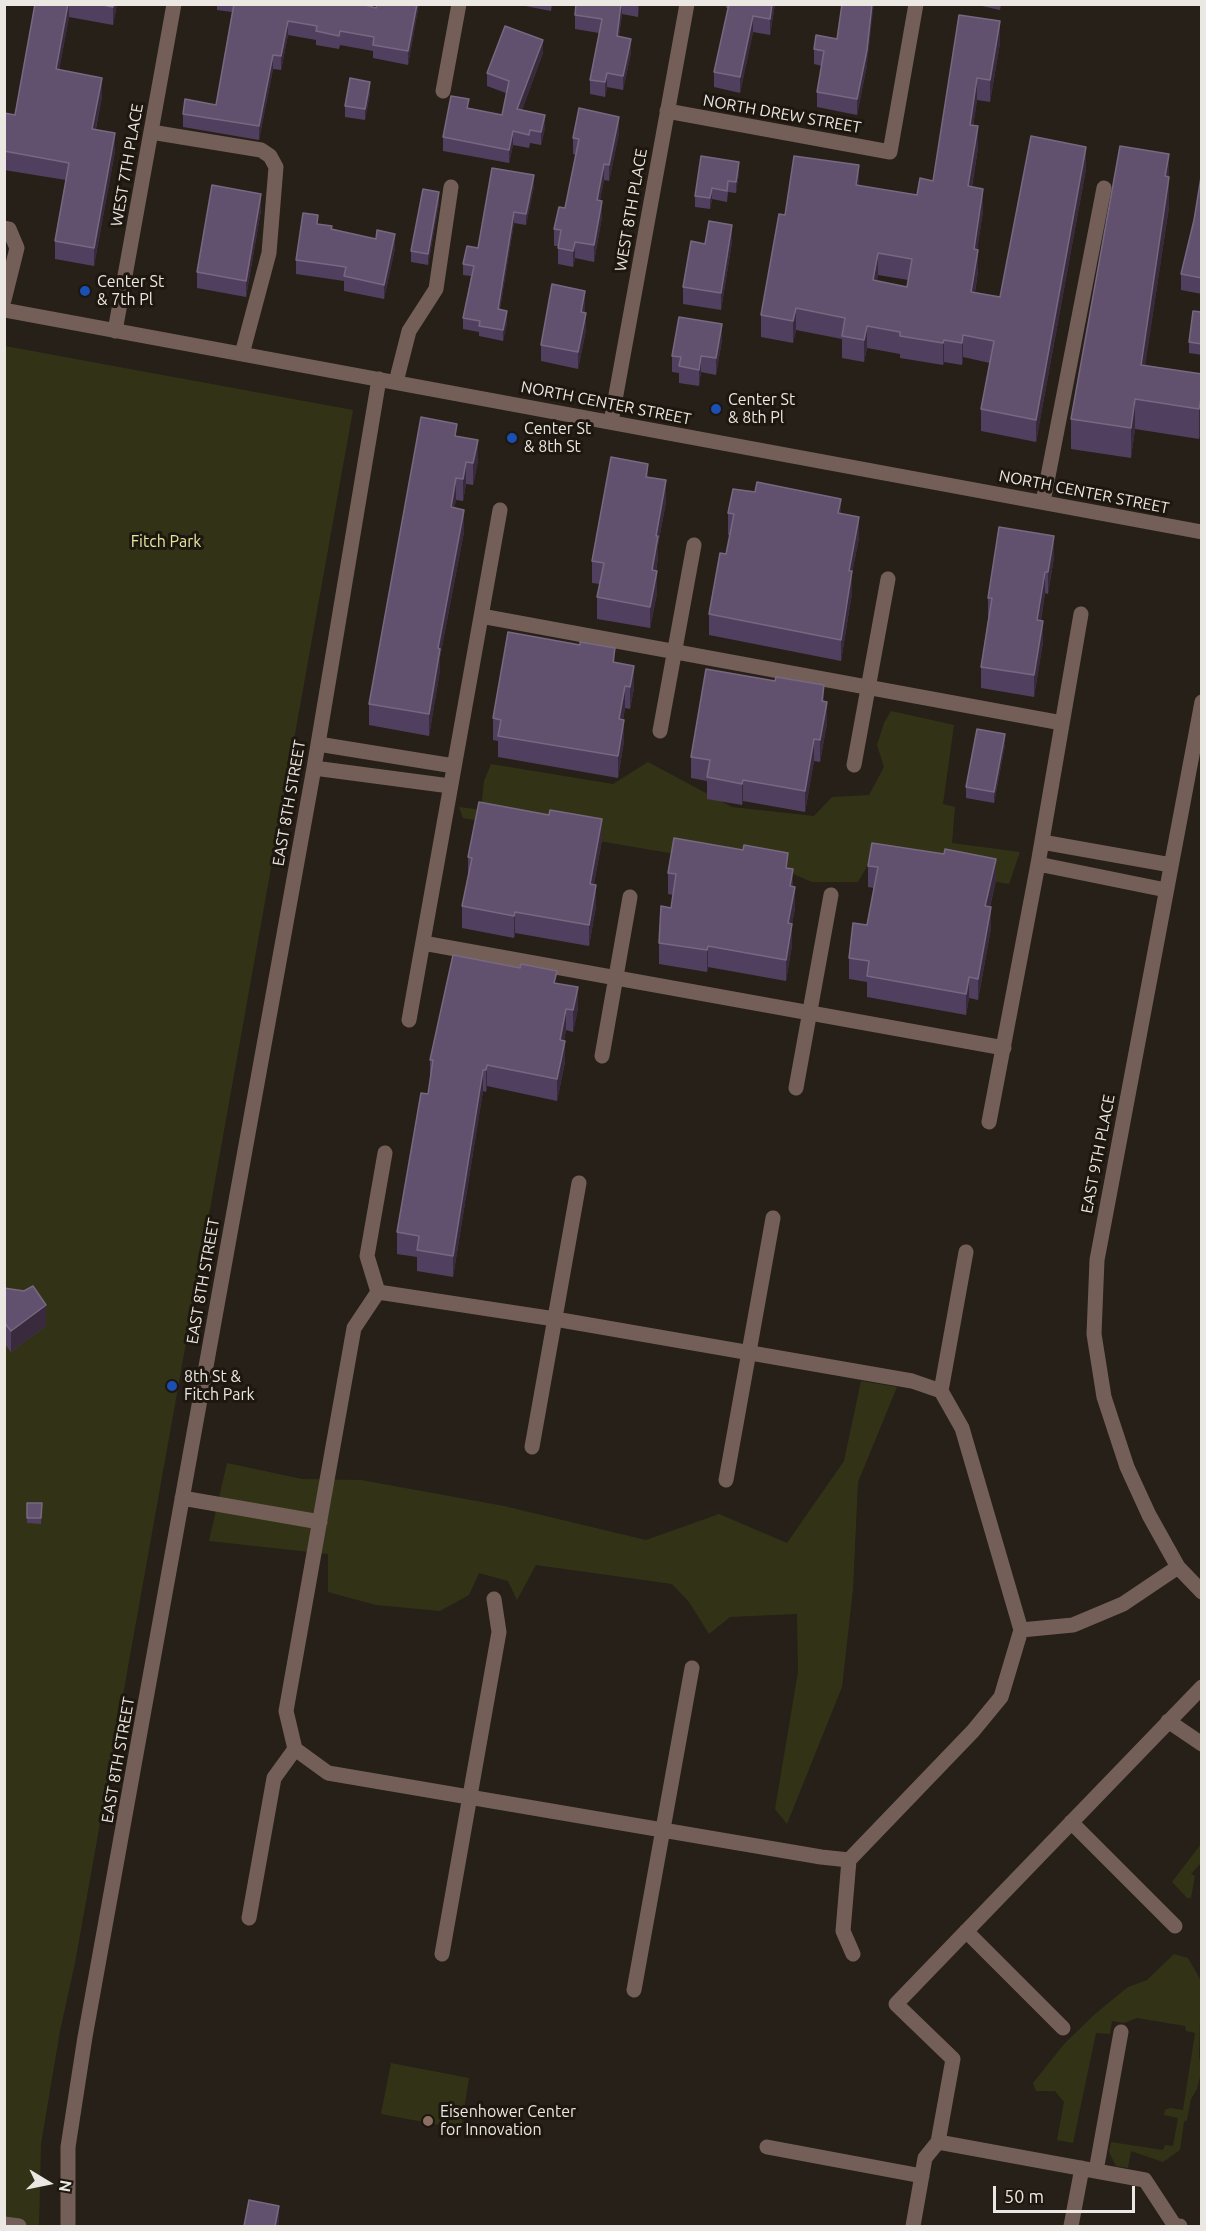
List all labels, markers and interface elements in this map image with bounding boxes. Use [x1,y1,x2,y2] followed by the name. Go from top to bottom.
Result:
[701,91,863,137] street label: NORTH DREW STREET
[107,102,147,228] street label: WEST 7TH PLACE
[611,147,651,273] street label: WEST 8TH PLACE
[97,272,164,310] place label: Center St & 7th Pl
[78,284,92,298] marker: Center St & 7th Pl
[519,377,693,429] street label: NORTH CENTER STREET
[728,390,795,428] place label: Center St & 8th Pl
[709,402,723,416] marker: Center St & 8th Pl
[524,419,591,457] place label: Center St & 8th St
[505,431,519,445] marker: Center St & 8th St
[997,466,1171,518] street label: NORTH CENTER STREET
[131,532,201,552] park label: Fitch Park
[268,739,310,867] street label: EAST 8TH STREET
[1077,1093,1119,1215] street label: EAST 9TH PLACE
[182,1217,224,1345] street label: EAST 8TH STREET
[184,1367,255,1405] place label: 8th St & Fitch Park
[165,1379,179,1393] marker: 8th St & Fitch Park
[97,1696,139,1824] street label: EAST 8TH STREET
[440,2102,576,2140] place label: Eisenhower Center for Innovation
[421,2114,435,2128] marker: Eisenhower Center for Innovation
[18,2153,78,2213] north arrow
[996,2174,1138,2212] scale bar
[56,2179,76,2194] text: N
[1004,2186,1044,2206] text: 50 m

